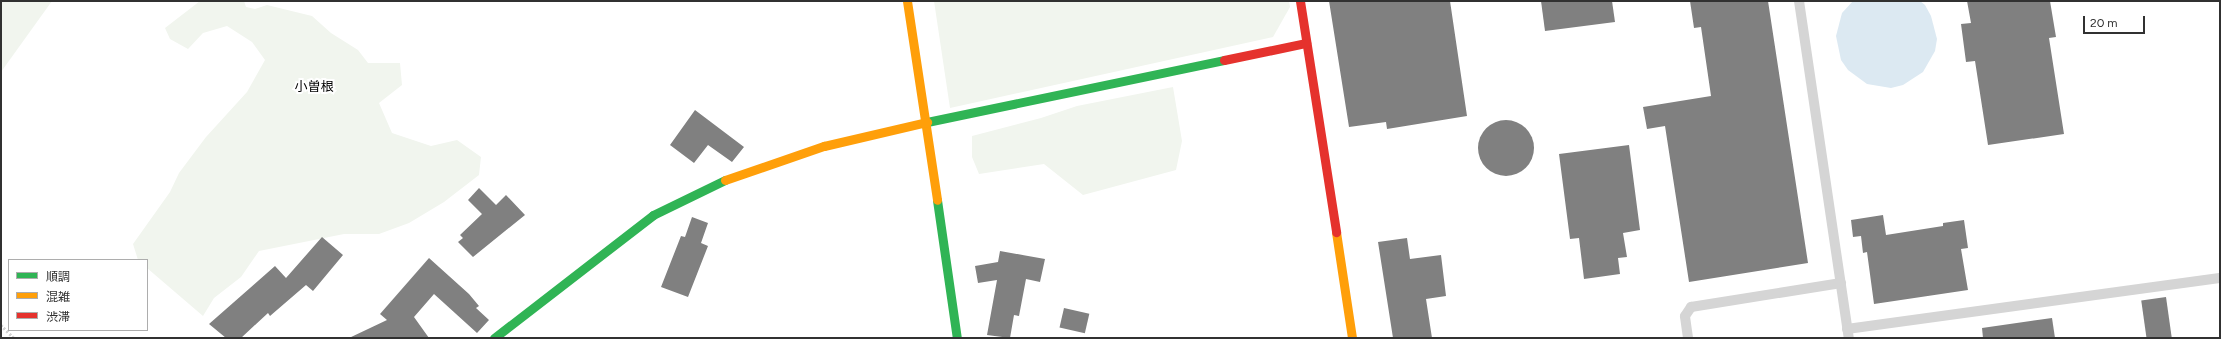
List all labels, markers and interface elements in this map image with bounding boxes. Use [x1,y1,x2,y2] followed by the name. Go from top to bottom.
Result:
[2085,8,2147,34] scale bar
[2090,16,2118,30] text: 20 m
[295,79,333,95] district label: 小曽根
[8,259,148,331] legend
[46,270,70,284] text: 順調
[46,290,70,304] text: 混雑
[46,310,70,324] text: 渋滞

